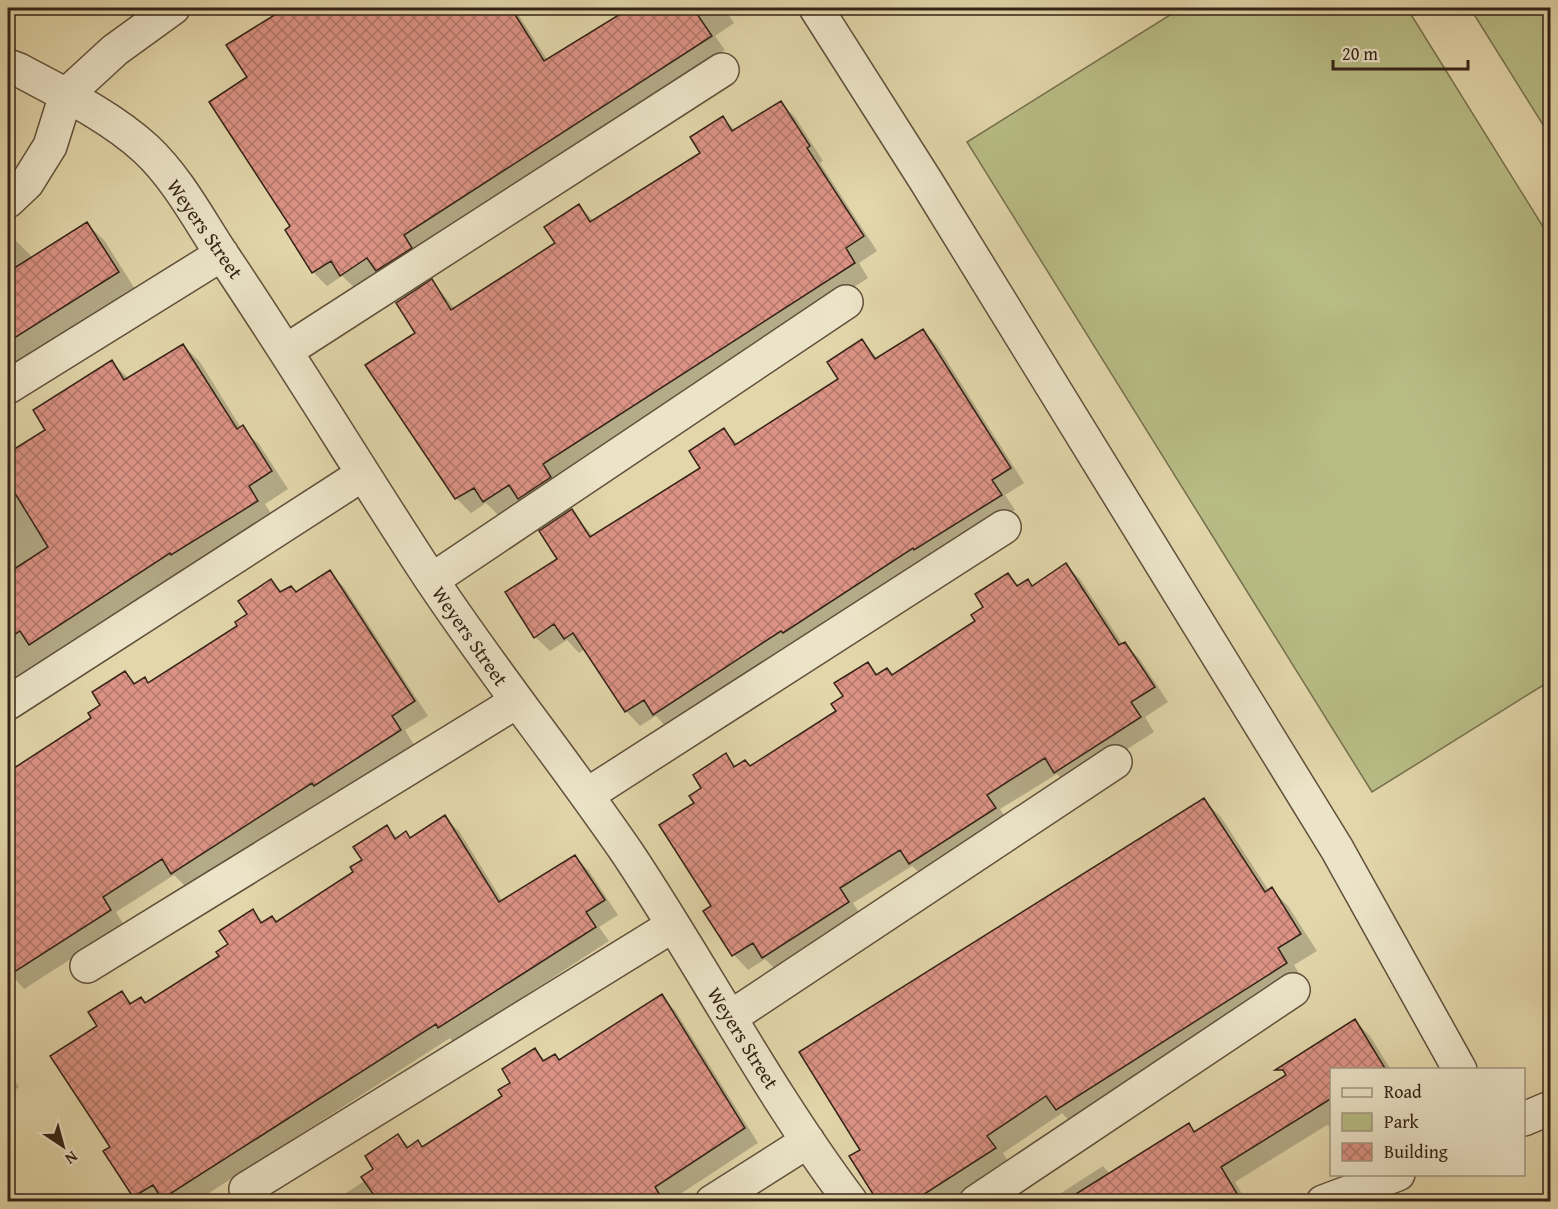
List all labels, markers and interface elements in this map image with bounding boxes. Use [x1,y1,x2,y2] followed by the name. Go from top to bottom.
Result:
[1333,33,1468,71] scale bar
[1342,40,1378,67] text: 20 m
[160,173,250,284] street label: Weyers Street
[425,580,515,691] street label: Weyers Street
[700,981,786,1094] street label: Weyers Street
[1330,1068,1525,1176] legend
[1384,1078,1422,1105] text: Road
[1384,1108,1420,1135] text: Park
[33,1116,93,1176] north arrow
[1384,1138,1448,1165] text: Building
[60,1145,83,1171] text: N

